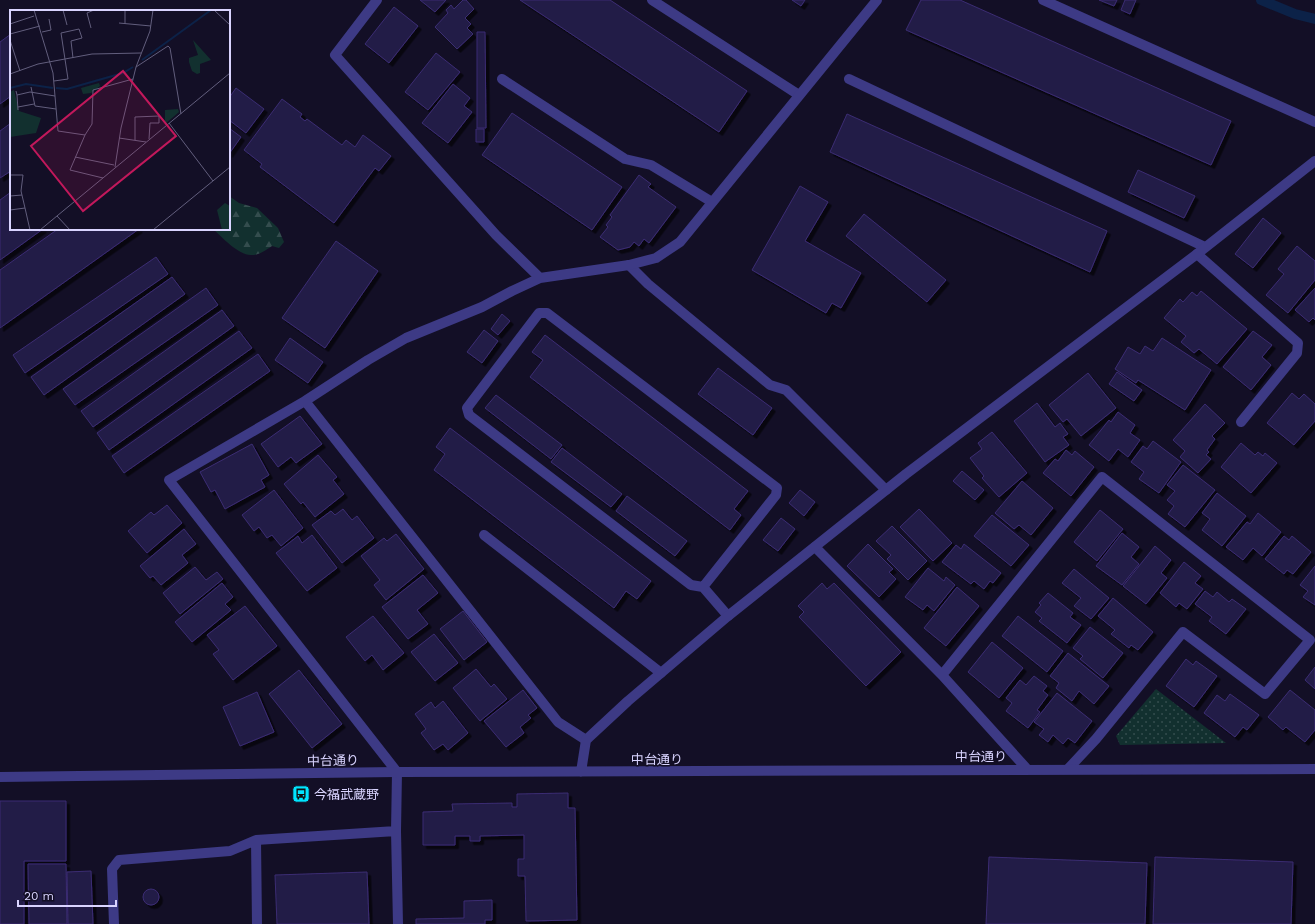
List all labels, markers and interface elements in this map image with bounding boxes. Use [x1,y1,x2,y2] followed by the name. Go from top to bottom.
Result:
[10,10,230,230] inset map
[955,749,1007,764] street label: 中台通り
[631,752,683,767] street label: 中台通り
[307,753,359,768] street label: 中台通り
[291,784,311,804] bus stop icon: 今福武蔵野
[314,787,379,802] place label: 今福武蔵野
[18,882,116,908] scale bar
[24,889,54,903] text: 20 m

